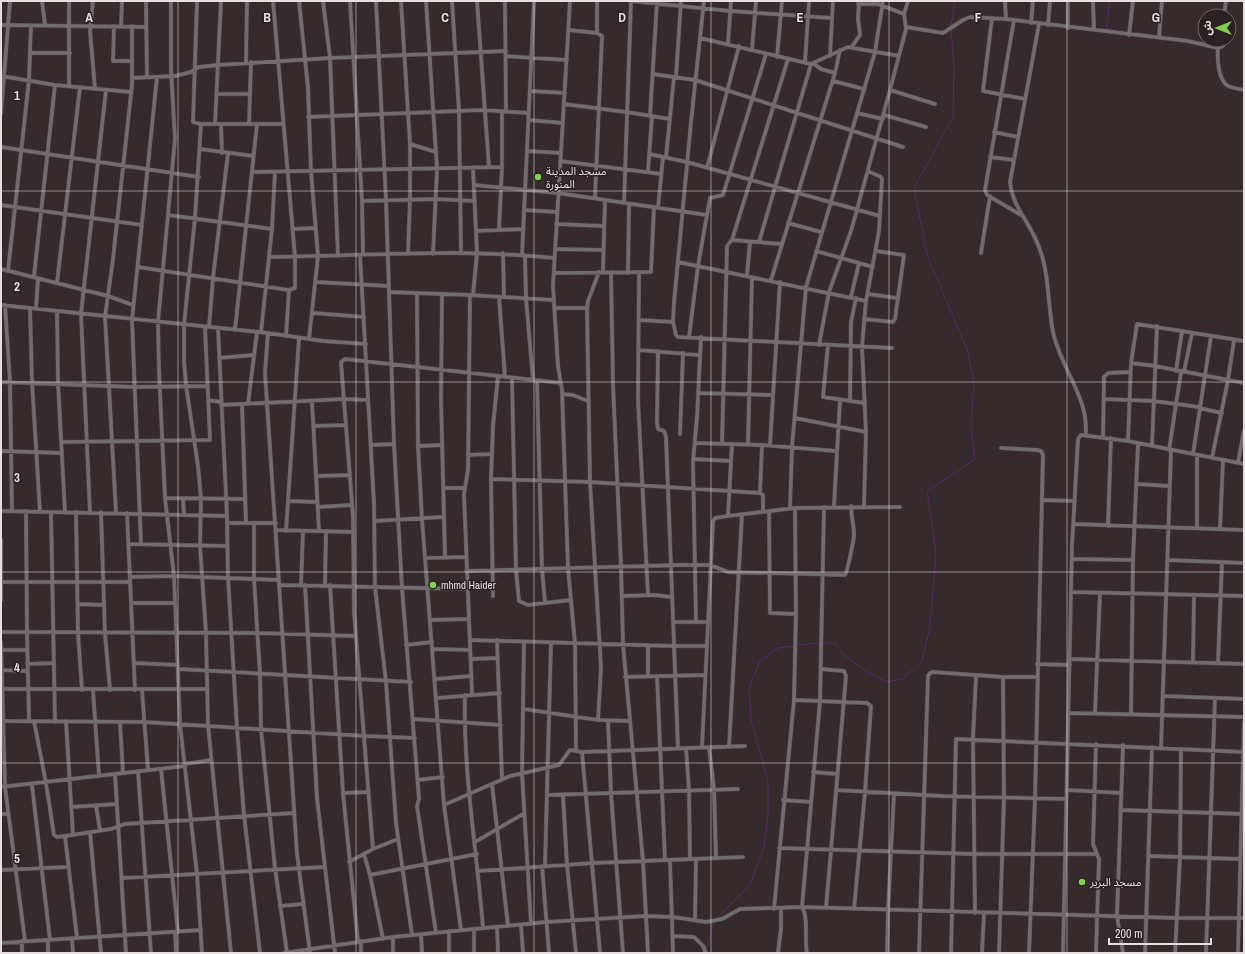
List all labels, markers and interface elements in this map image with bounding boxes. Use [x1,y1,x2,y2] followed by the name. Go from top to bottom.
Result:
[1197,8,1237,48] north arrow
[85,9,93,26] text: A
[263,9,271,26] text: B
[441,9,449,26] text: C
[618,9,626,26] text: D
[796,9,804,26] text: E
[975,9,982,26] text: F
[1152,9,1160,26] text: G
[1200,20,1214,36] text: ش
[14,87,20,104] text: 1
[546,164,607,191] place label: مسجد المدينة المنورة
[533,172,543,182] marker: مسجد المدينة المنورة
[14,278,20,295] text: 2
[14,469,20,486] text: 3
[441,578,496,592] place label: mhmd Haider
[428,580,438,590] marker: mhmd Haider
[14,659,20,676] text: 4
[14,850,20,867] text: 5
[1089,875,1142,889] place label: مسجد البرير
[1077,877,1087,887] marker: مسجد البرير
[1109,920,1211,946] scale bar
[1115,926,1142,942] text: 200 m

